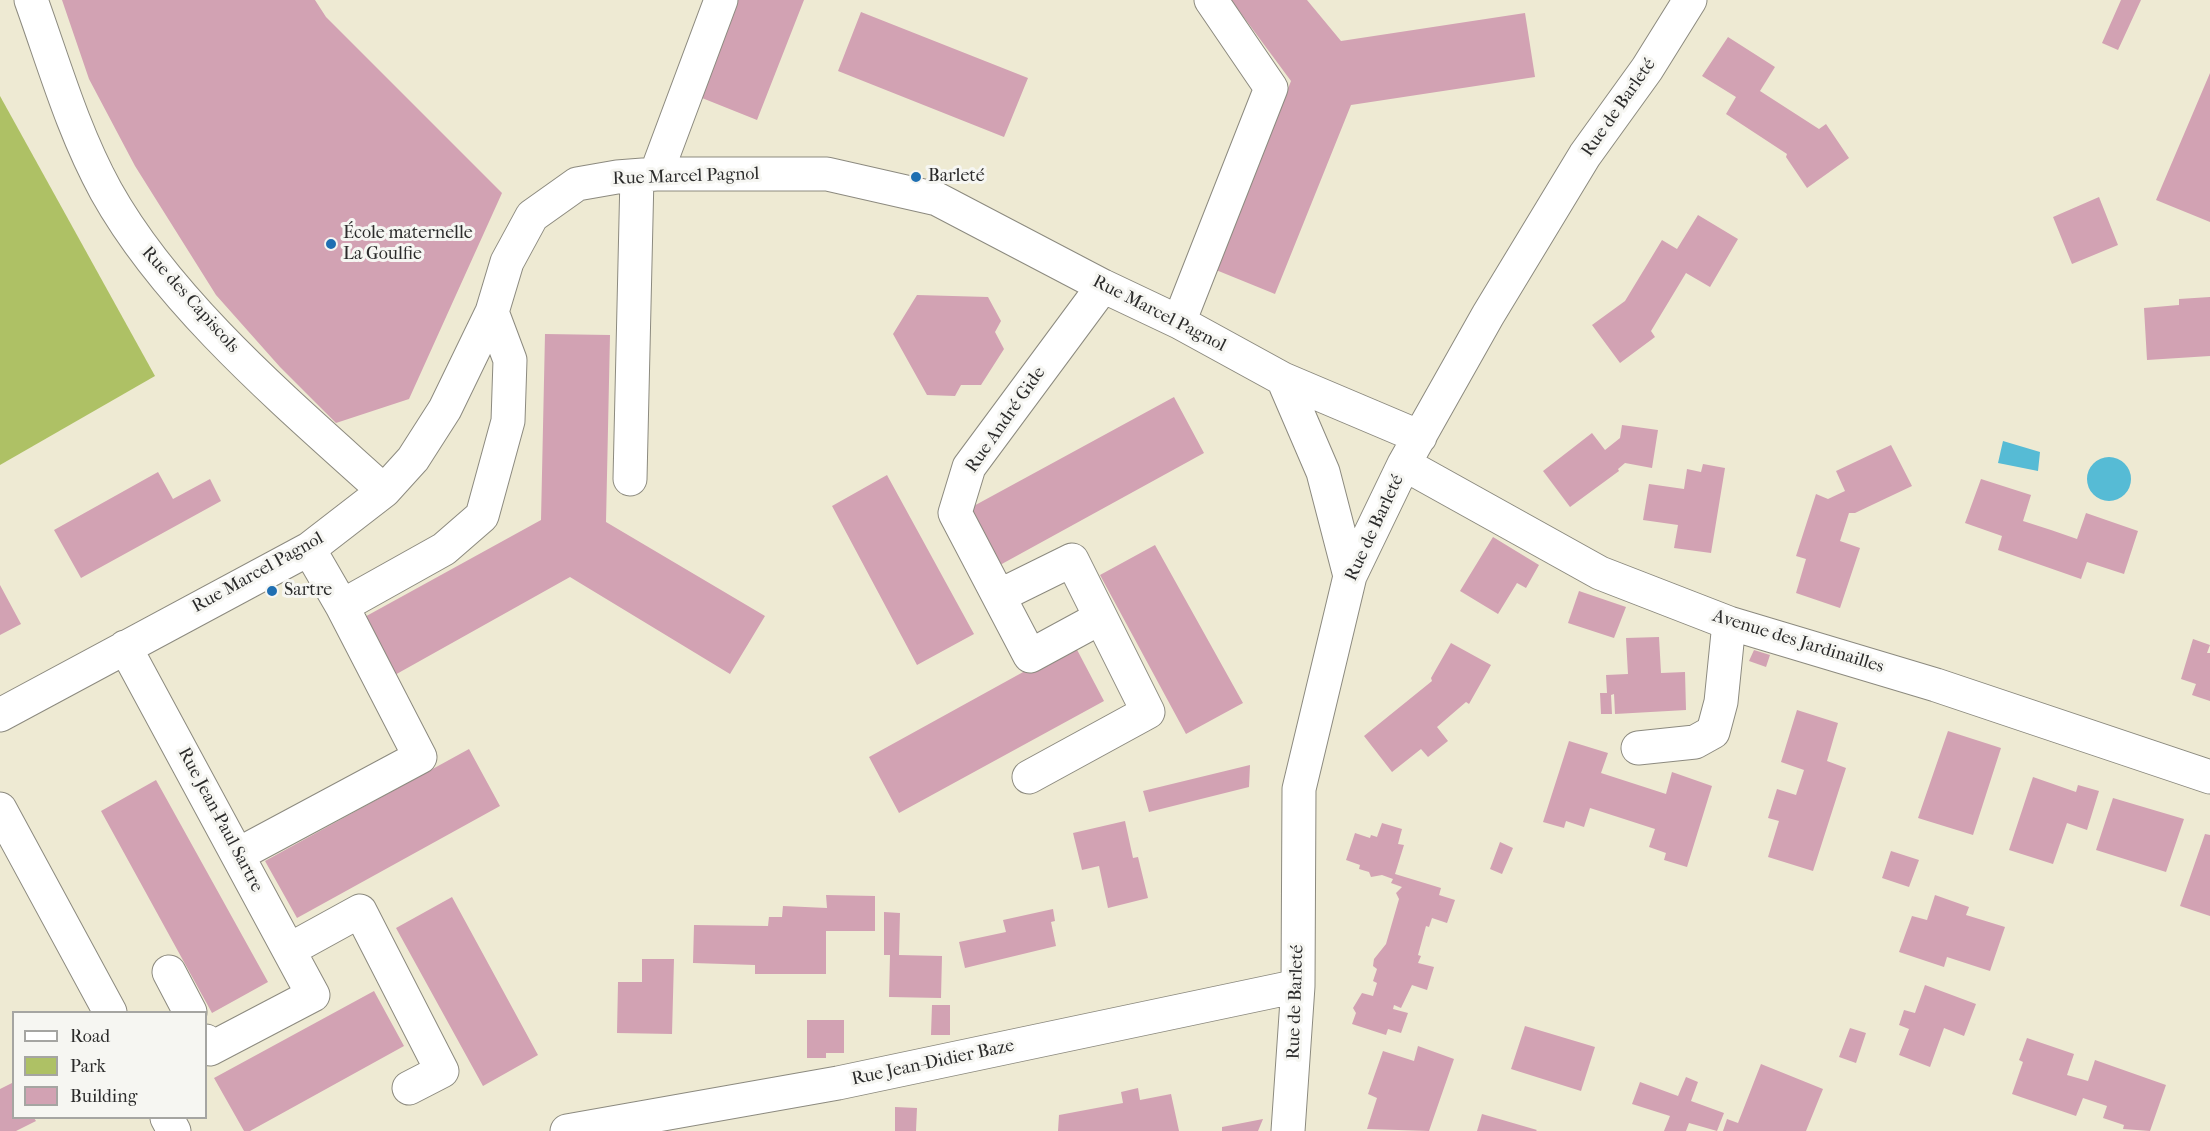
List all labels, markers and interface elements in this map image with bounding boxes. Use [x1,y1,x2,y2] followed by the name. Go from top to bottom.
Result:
[1577,55,1661,161] street label: Rue de Barleté
[612,164,760,190] street label: Rue Marcel Pagnol
[928,166,985,188] place label: Barleté
[909,170,923,184] marker: Barleté
[343,223,473,266] place label: École maternelle La Goulfie
[324,237,338,251] marker: École maternelle La Goulfie
[137,242,243,358] street label: Rue des Capiscols
[1089,271,1229,357] street label: Rue Marcel Pagnol
[961,363,1051,477] street label: Rue André Gide
[1341,471,1409,585] street label: Rue de Barleté
[189,528,327,618] street label: Rue Marcel Pagnol
[284,580,332,602] place label: Sartre
[265,584,279,598] marker: Sartre
[1710,606,1886,678] street label: Avenue des Jardinailles
[173,744,267,896] street label: Rue Jean-Paul Sartre
[1283,944,1309,1060] street label: Rue de Barleté
[12,1011,207,1119] legend
[70,1026,110,1047] text: Road
[850,1035,1016,1091] street label: Rue Jean-Didier Baze
[70,1056,106,1077] text: Park
[70,1086,137,1107] text: Building

